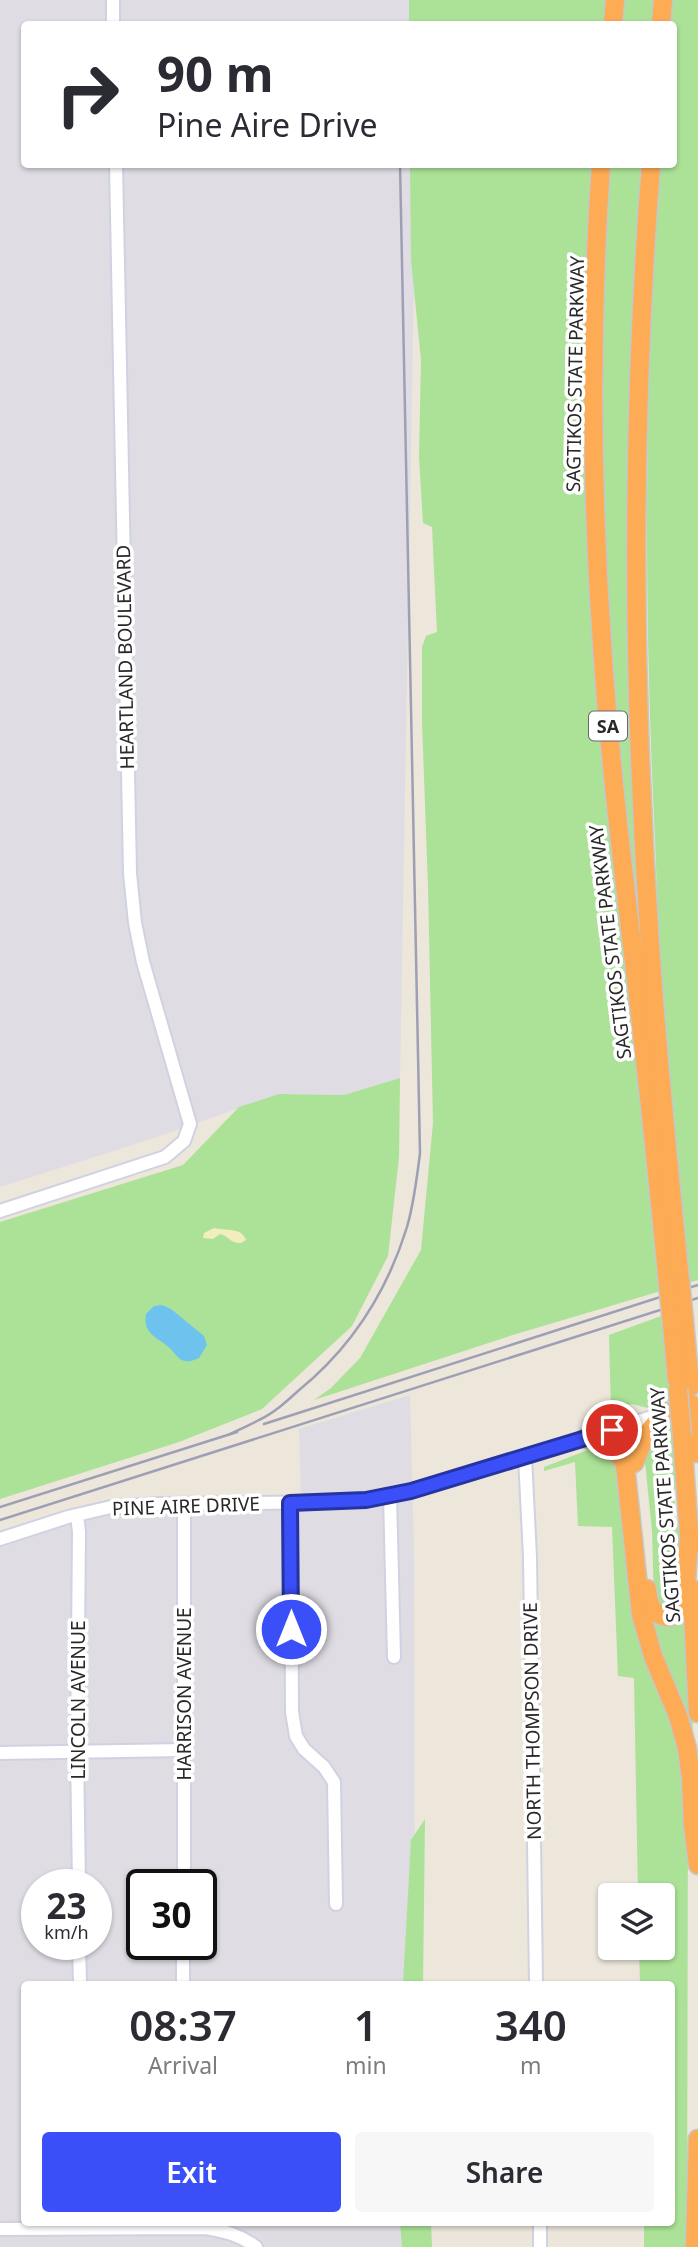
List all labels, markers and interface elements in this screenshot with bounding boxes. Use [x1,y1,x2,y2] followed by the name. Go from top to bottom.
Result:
[157,40,274,106] text: 90 m
[42,49,133,140] icon: right
[157,103,378,146] text: Pine Aire Drive
[560,256,590,492] street label: SAGTIKOS STATE PARKWAY
[110,544,140,770] street label: HEARTLAND BOULEVARD
[589,712,627,740] road number: SA
[583,823,637,1061] street label: SAGTIKOS STATE PARKWAY
[644,1386,686,1624] street label: SAGTIKOS STATE PARKWAY
[582,1400,642,1460] pin
[593,1411,631,1449] icon: arrive
[112,1490,260,1522] street label: PINE AIRE DRIVE
[254,1592,328,1666] position arrow
[517,1602,547,1840] street label: NORTH THOMPSON DRIVE
[171,1607,197,1781] street label: HARRISON AVENUE
[65,1621,91,1779] street label: LINCOLN AVENUE
[126,1869,217,1960] speed limit sign: 30
[46,1882,87,1929] text: 23
[598,1883,675,1960] map controls
[598,1883,675,1960] button: layers
[44,1920,89,1944] text: km/h
[129,1996,237,2053] text: 08:37
[354,1996,378,2053] text: 1
[495,1996,567,2053] text: 340
[148,2049,218,2081] text: Arrival
[345,2049,387,2081] text: min
[520,2049,542,2081] text: m
[42,2132,341,2212] button: Exit
[355,2132,654,2212] button: Share

